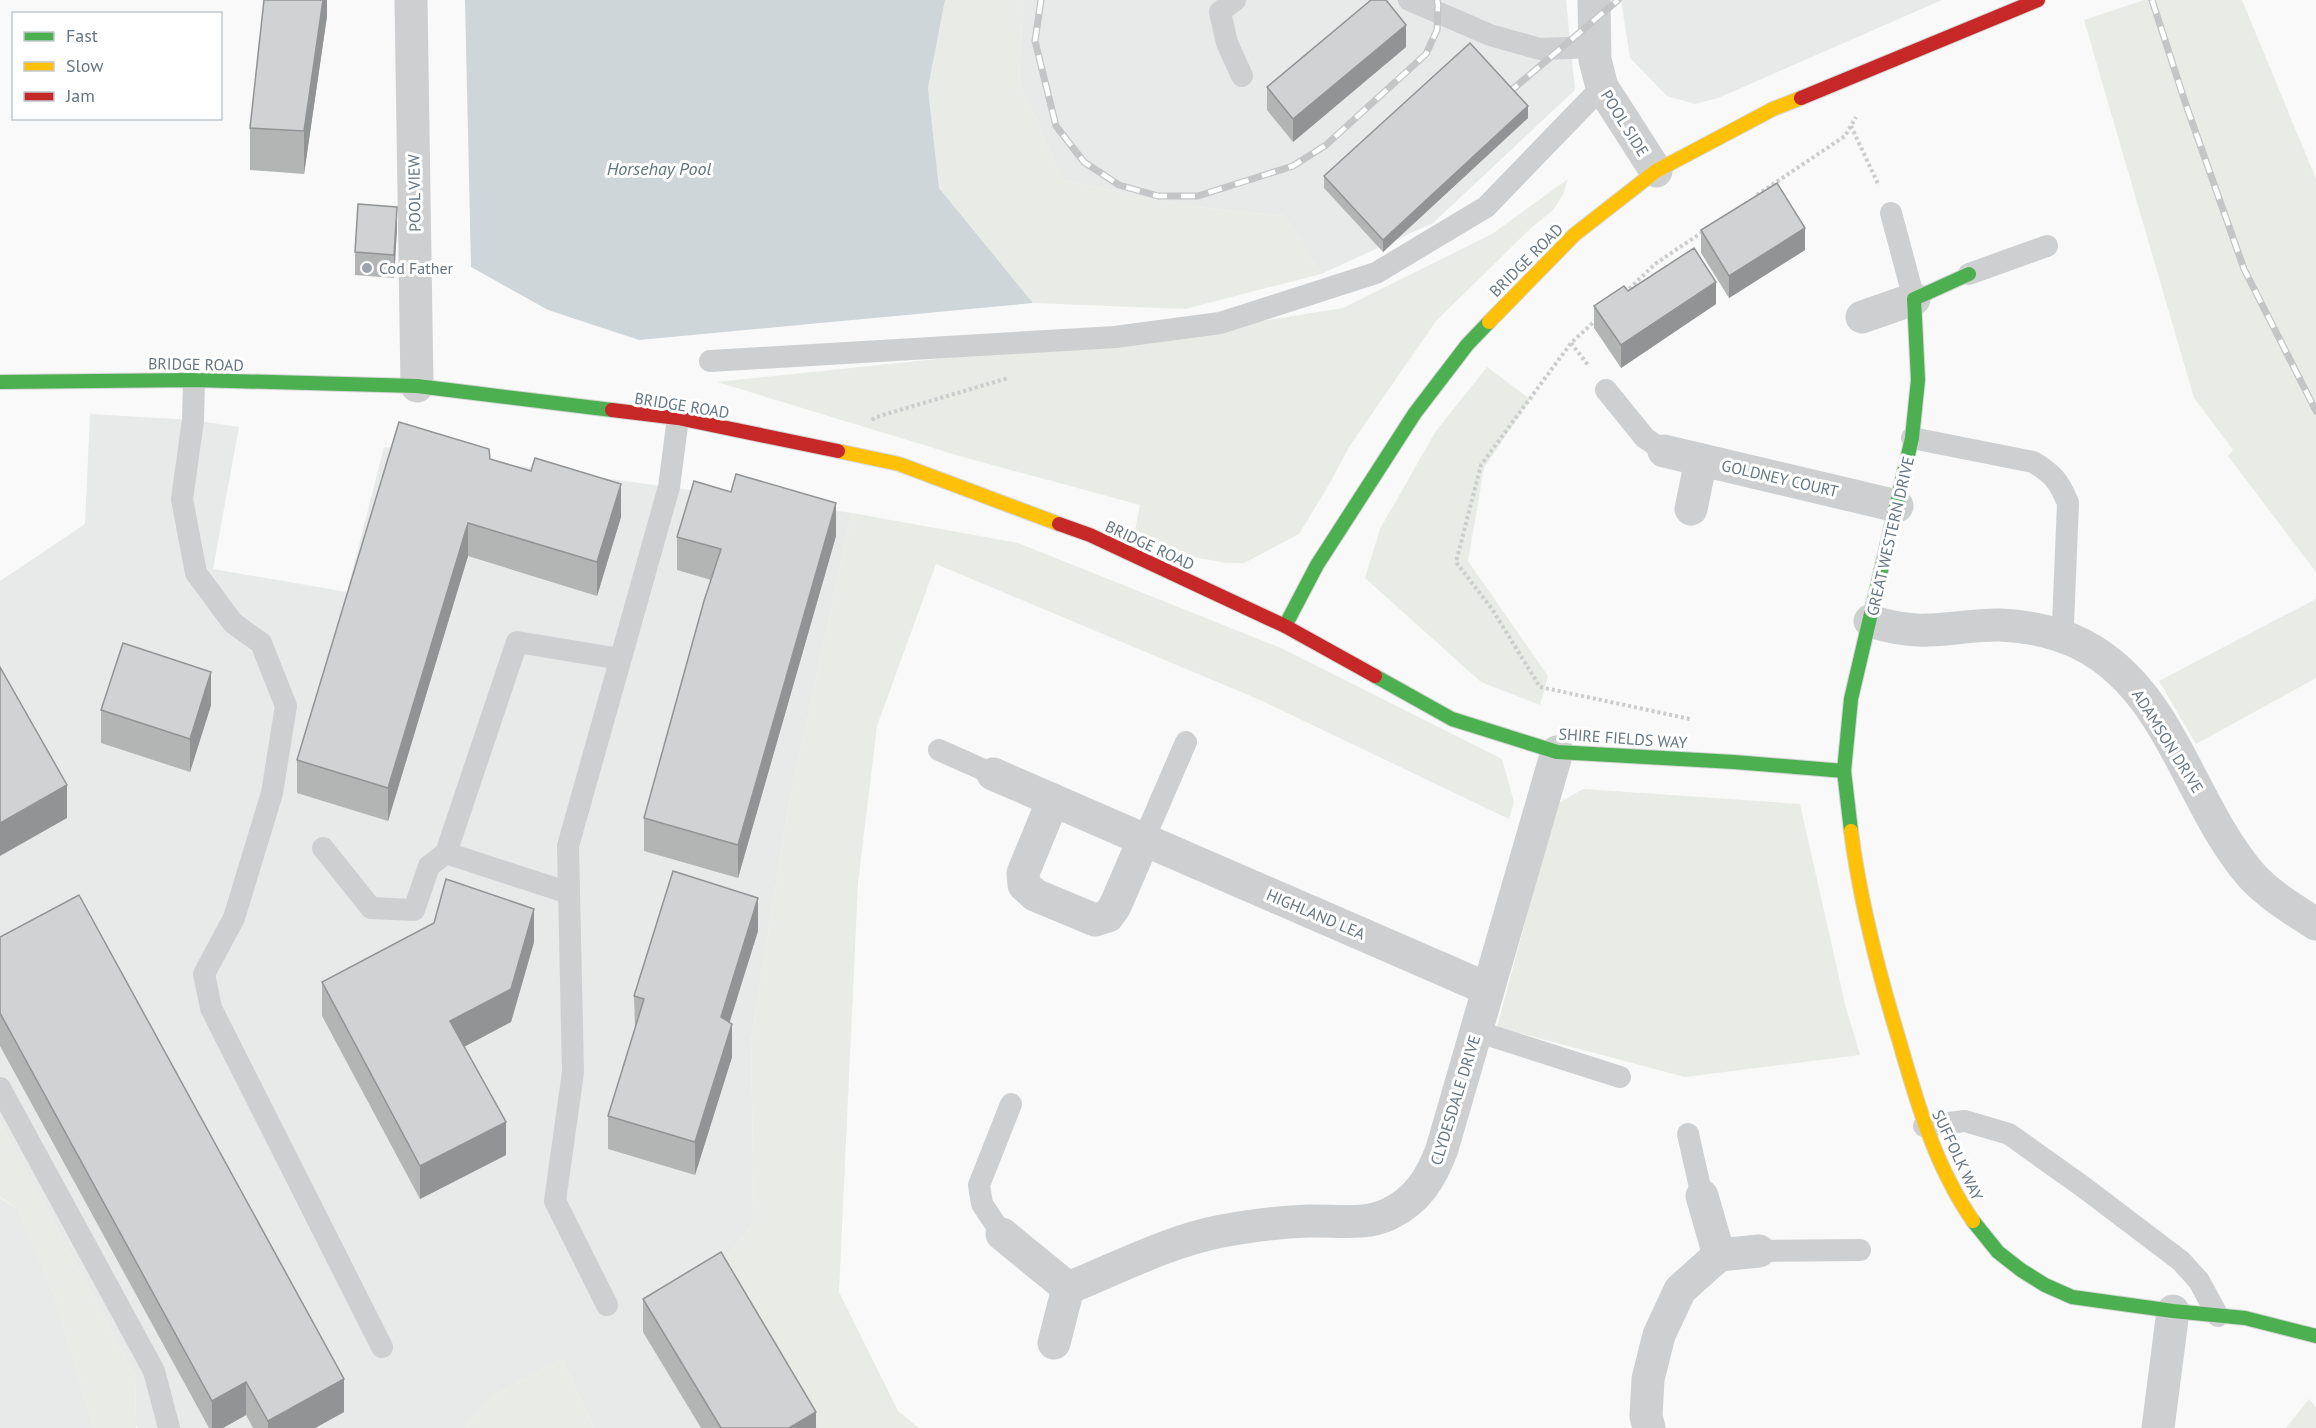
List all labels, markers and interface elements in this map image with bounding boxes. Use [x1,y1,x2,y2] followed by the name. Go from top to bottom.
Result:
[12,12,222,120] legend
[66,24,98,47] text: Fast
[66,54,104,77] text: Slow
[65,84,95,107] text: Jam
[1597,86,1653,160] street label: POOL SIDE
[403,153,425,232] street label: POOL VIEW
[607,157,711,180] water label: Horsehay Pool
[1485,219,1567,301] street label: BRIDGE ROAD
[379,258,454,278] place label: Cod Father
[360,261,374,275] marker: Cod Father
[148,353,244,375] street label: BRIDGE ROAD
[633,388,731,422] street label: BRIDGE ROAD
[1862,454,1918,618] street label: GREAT WESTERN DRIVE
[1720,455,1840,501] street label: GOLDNEY COURT
[1102,516,1198,574] street label: BRIDGE ROAD
[2128,686,2208,796] street label: ADAMSON DRIVE
[1558,724,1688,752] street label: SHIRE FIELDS WAY
[1264,884,1369,944] street label: HIGHLAND LEA
[1426,1033,1484,1167] street label: CLYDESDALE DRIVE
[1928,1106,1988,1204] street label: SUFFOLK WAY

